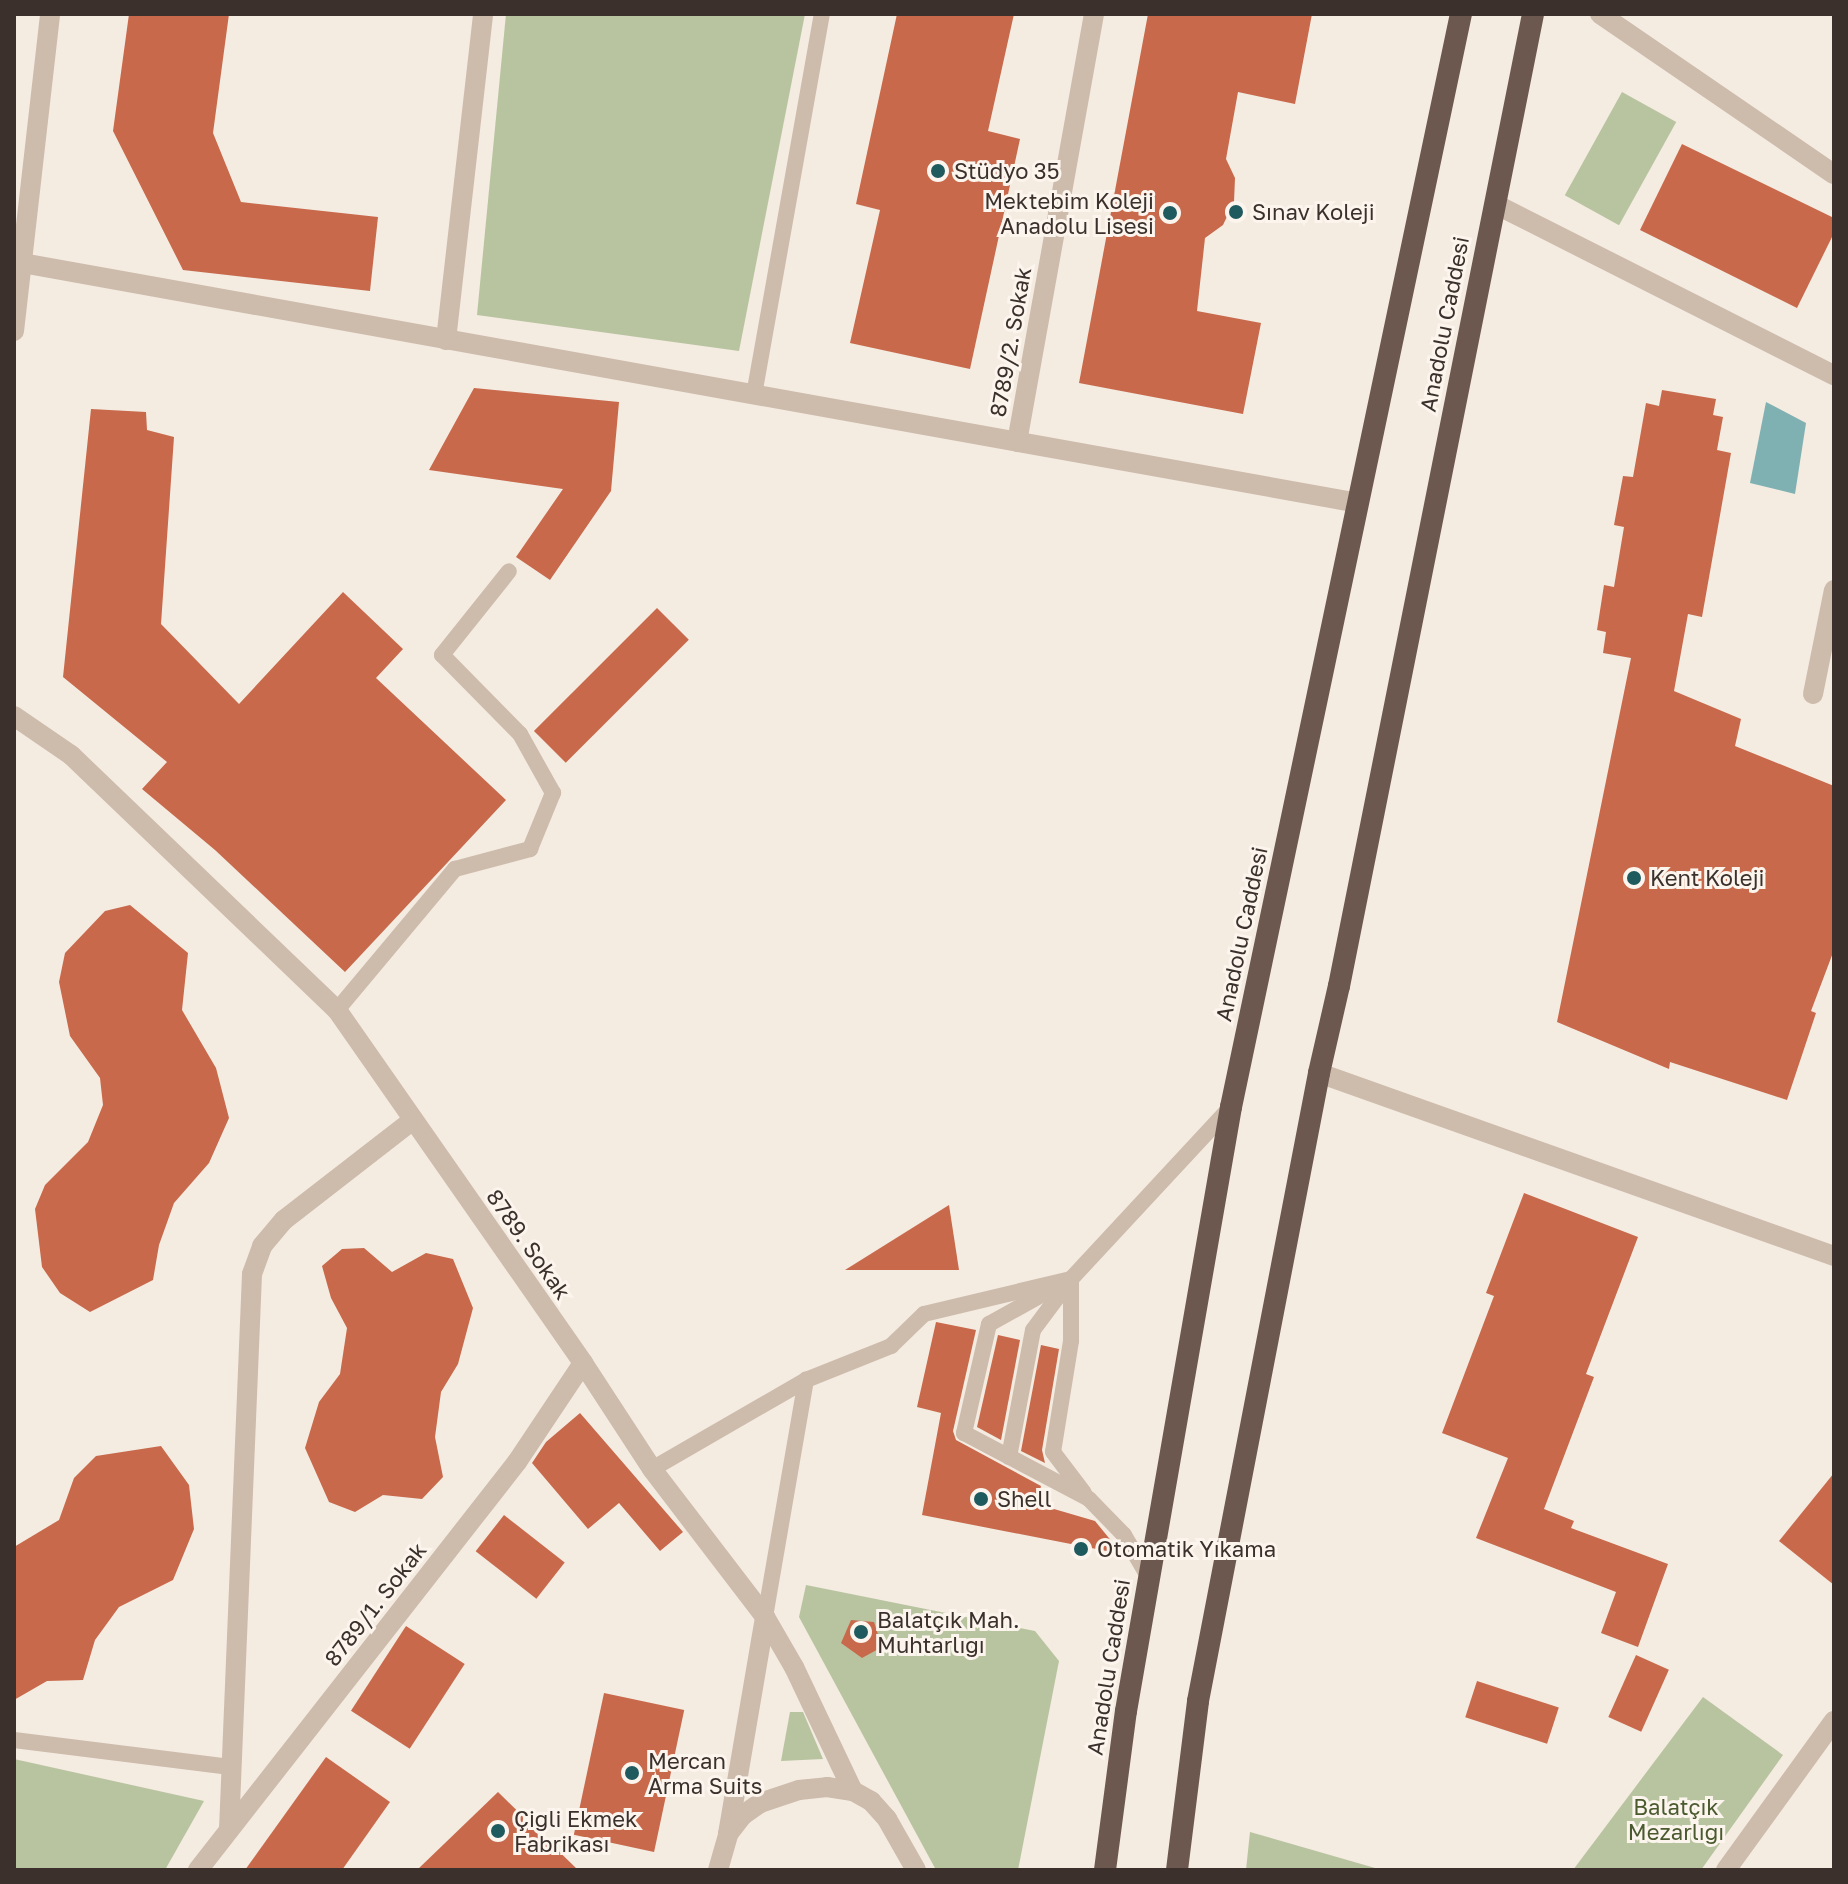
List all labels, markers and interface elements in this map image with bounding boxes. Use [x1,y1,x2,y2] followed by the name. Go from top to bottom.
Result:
[954,158,1059,184] place label: Stüdyo 35
[929,162,947,180] marker: Stüdyo 35
[984,187,1154,238] place label: Mektebim Koleji Anadolu Lisesi
[1252,199,1375,225] place label: Sınav Koleji
[1227,203,1245,221] marker: Sınav Koleji
[1161,204,1179,222] marker: Mektebim Koleji Anadolu Lisesi
[1414,234,1474,414] street label: Anadolu Caddesi
[984,265,1036,419] street label: 8789/2. Sokak
[1210,844,1272,1024] street label: Anadolu Caddesi
[1650,865,1764,891] place label: Kent Koleji
[1625,869,1643,887] marker: Kent Koleji
[481,1184,577,1304] street label: 8789. Sokak
[997,1486,1051,1512] place label: Shell
[972,1490,990,1508] marker: Shell
[1097,1536,1276,1562] place label: Otomatik Yıkama
[319,1537,431,1671] street label: 8789/1. Sokak
[1072,1540,1090,1558] marker: Otomatik Yıkama
[1081,1577,1135,1757] street label: Anadolu Caddesi
[877,1606,1020,1658] place label: Balatçık Mah. Muhtarlığı
[852,1623,870,1641] marker: Balatçık Mah. Muhtarlığı
[648,1747,762,1798] place label: Mercan Arma Suits
[623,1764,641,1782] marker: Mercan Arma Suits
[1628,1793,1724,1844] park label: Balatçık Mezarlığı
[514,1805,637,1856] place label: Çiğli Ekmek Fabrikası
[489,1822,507,1840] marker: Çiğli Ekmek Fabrikası

